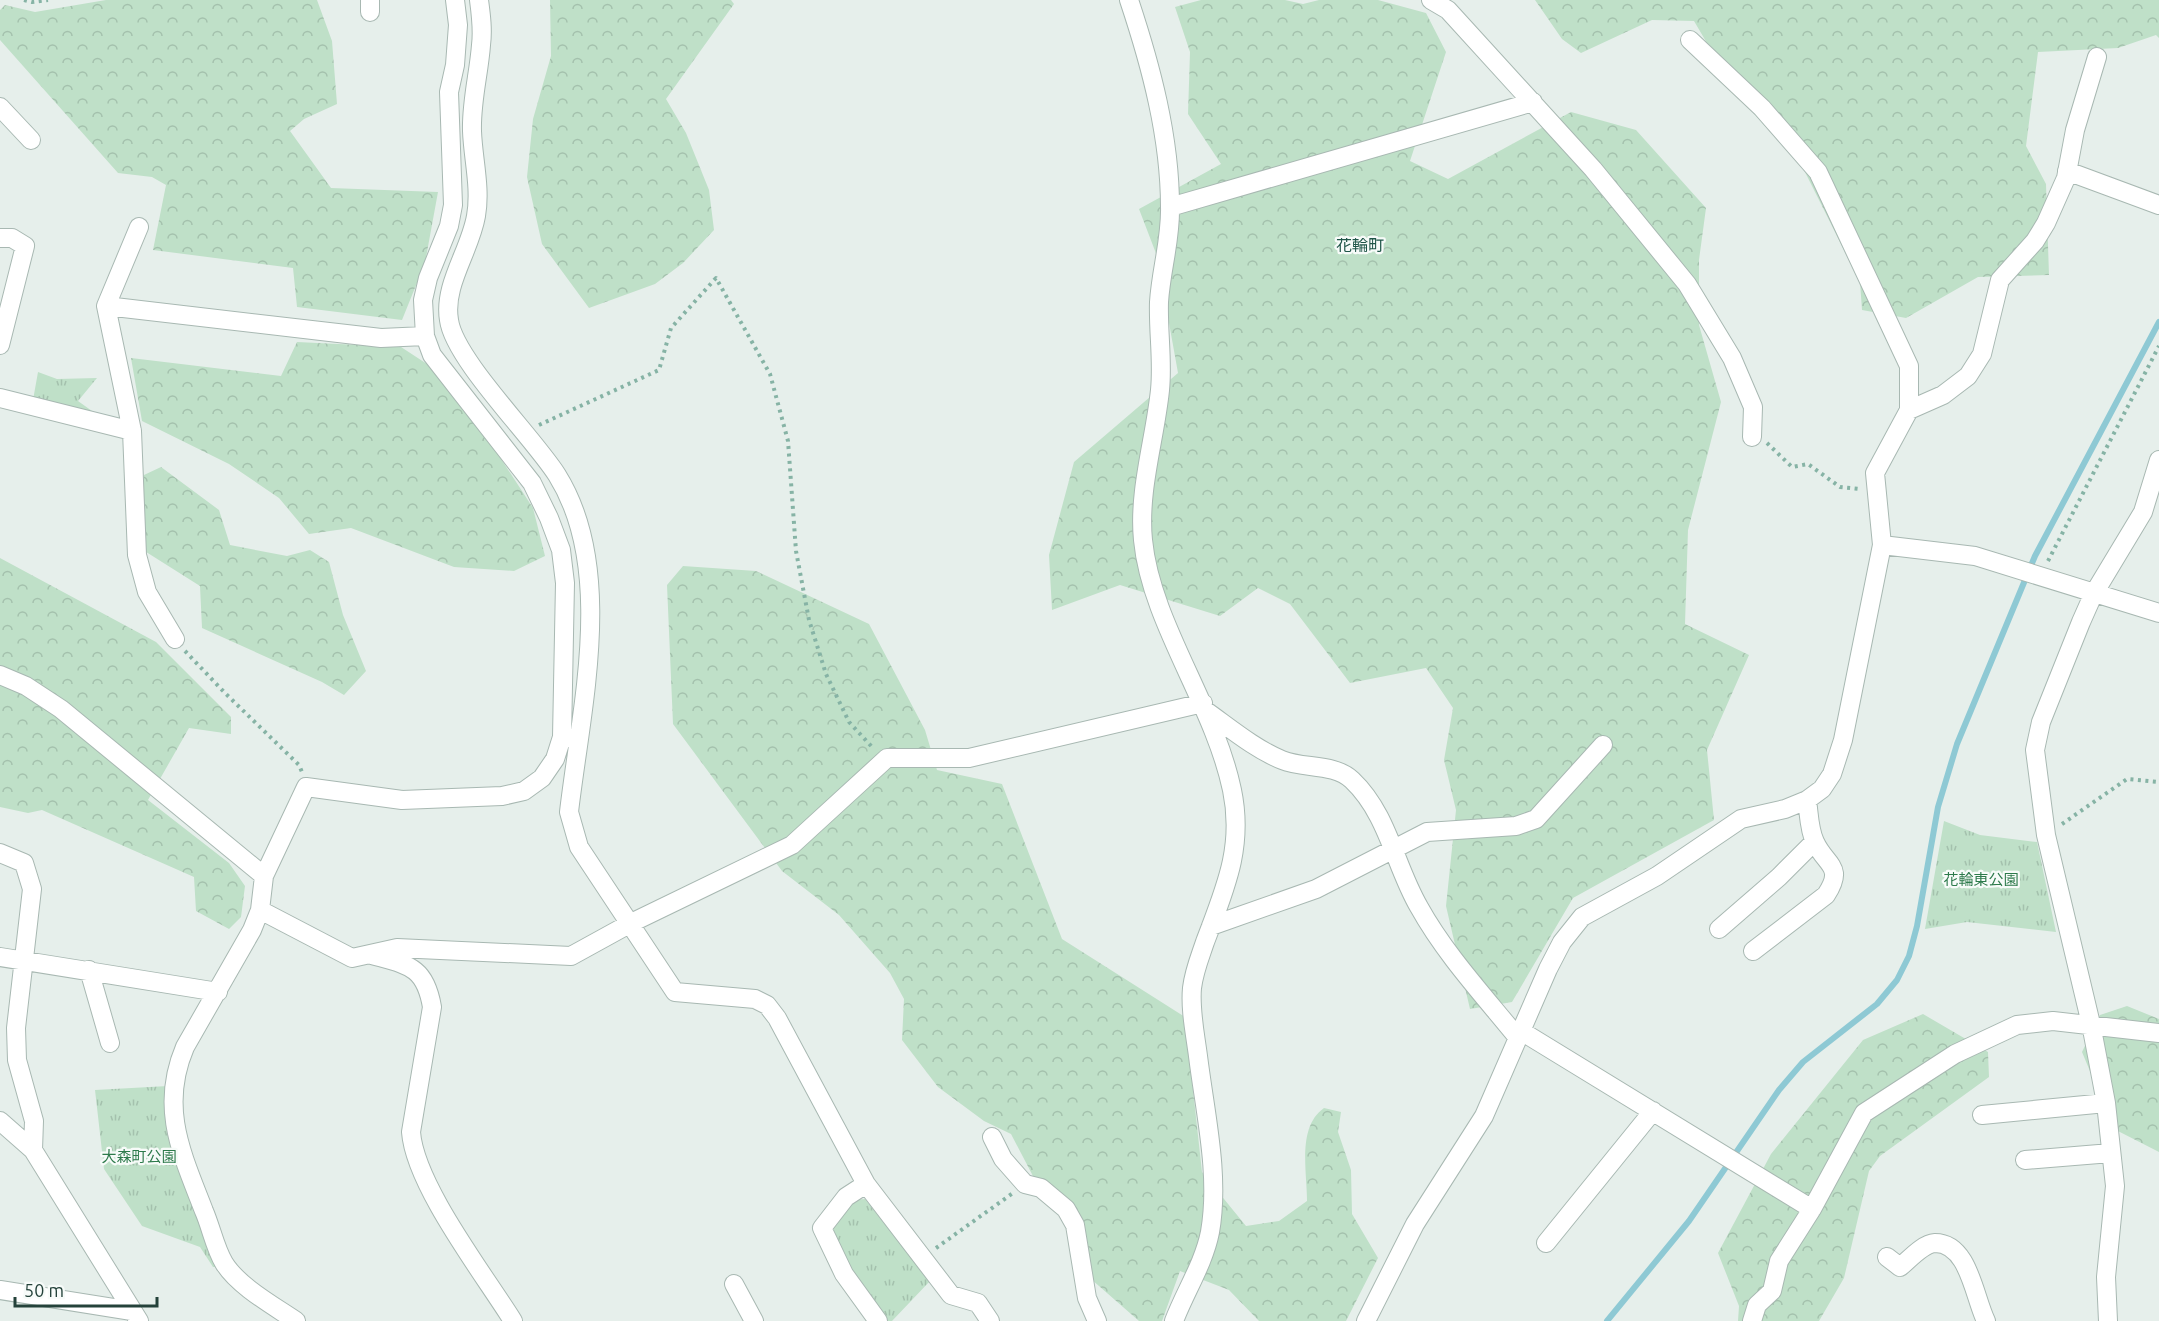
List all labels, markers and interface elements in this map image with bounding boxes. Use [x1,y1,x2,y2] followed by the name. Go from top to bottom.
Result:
[1336,236,1384,254] district label: 花輪町
[1943,871,2019,888] park label: 花輪東公園
[101,1148,177,1165] park label: 大森町公園
[15,1270,158,1308] scale bar
[24,1280,64,1300] text: 50 m

